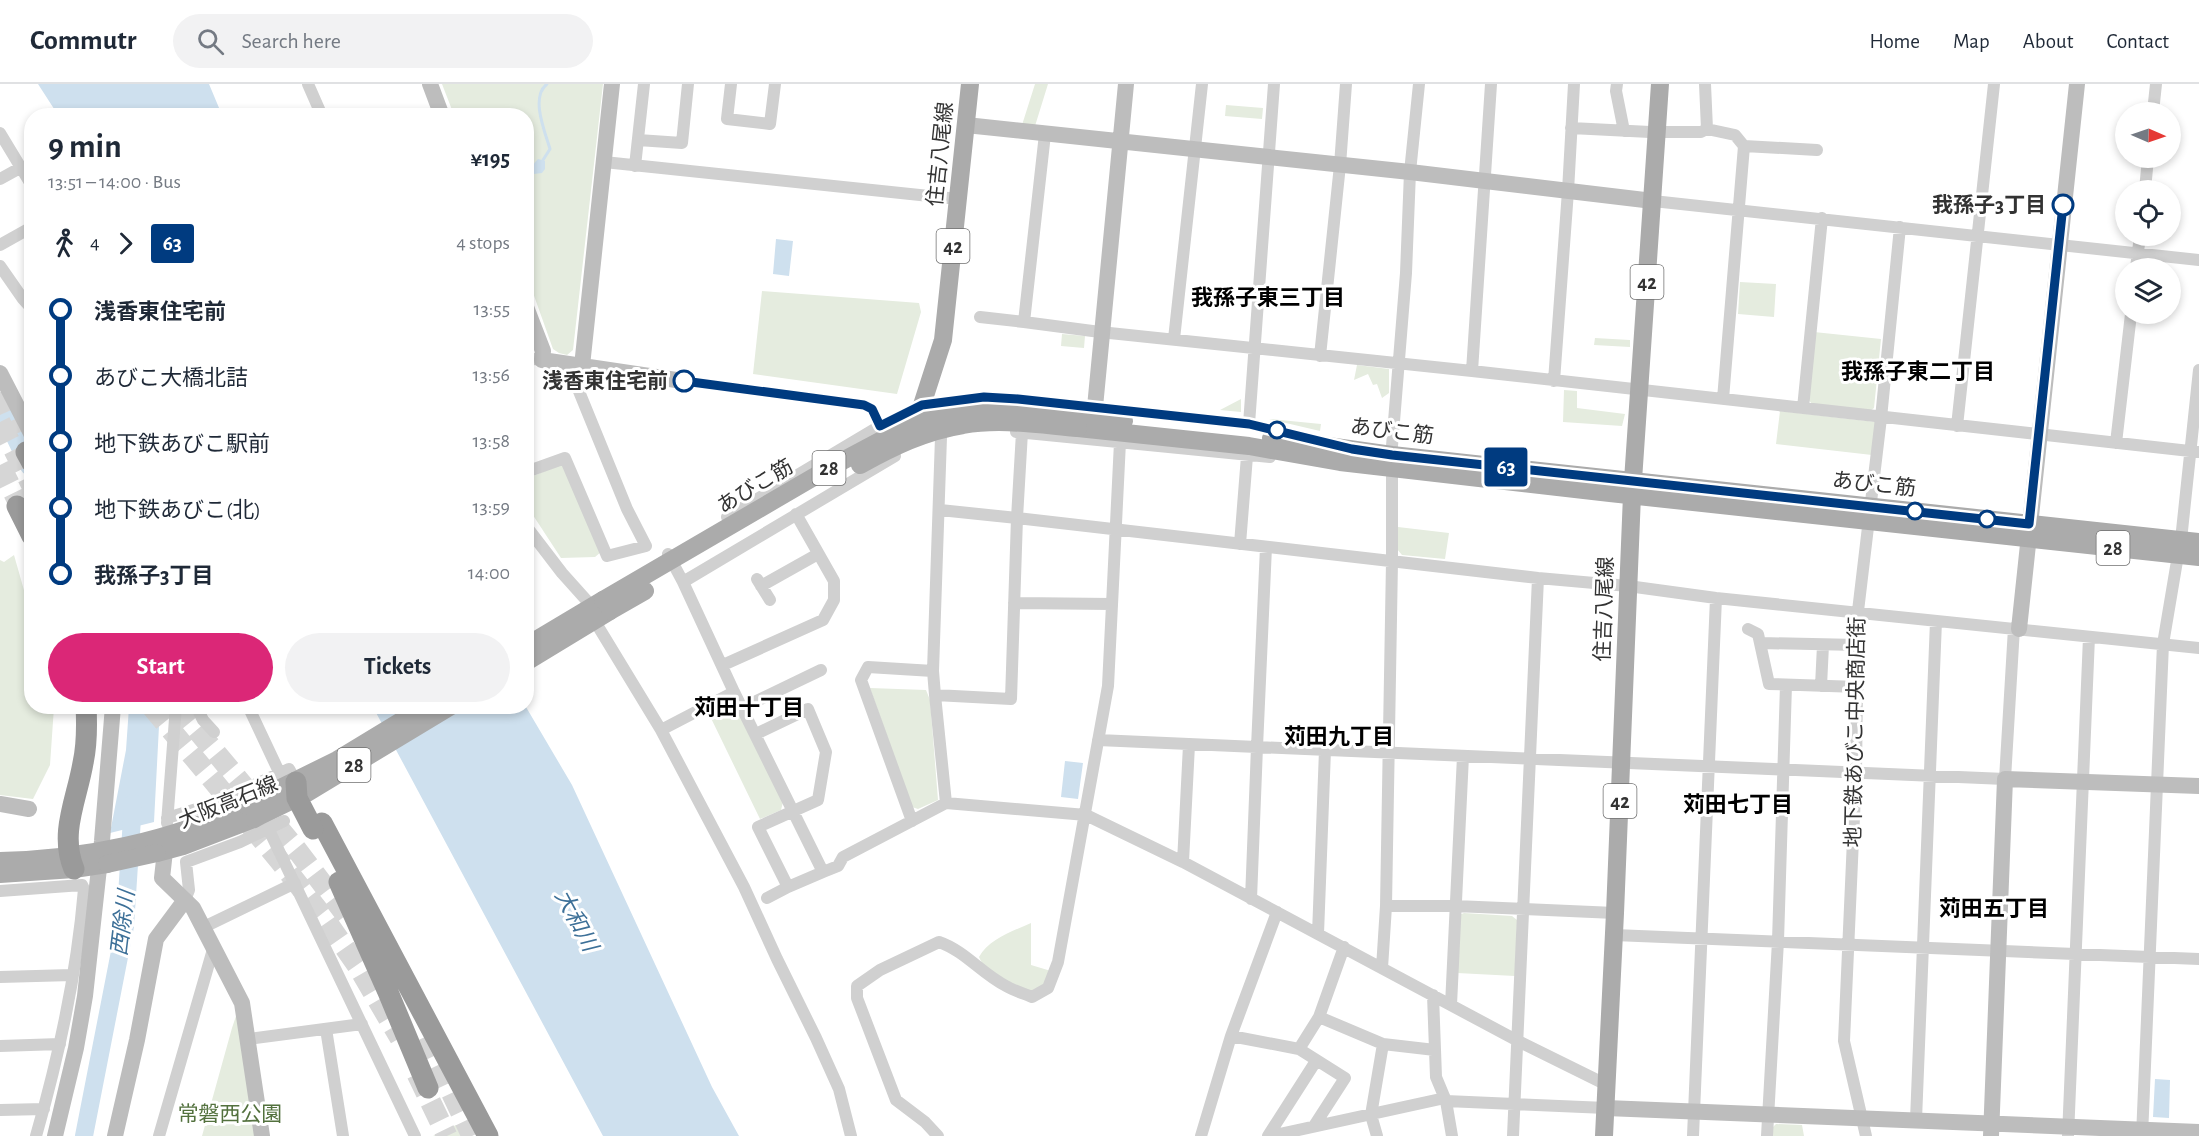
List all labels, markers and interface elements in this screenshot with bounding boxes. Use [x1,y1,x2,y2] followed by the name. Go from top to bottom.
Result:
[173,14,593,68] search box
[194,25,227,58] icon: search
[30,27,137,55] text: Commutr
[242,30,341,52] text: Search here
[1869,31,1920,52] text: Home
[1953,31,1990,52] text: Map
[2023,31,2073,52] text: About
[2106,31,2169,52] text: Contact
[924,101,956,207] street label: 住吉八尾線
[2115,102,2181,168] north arrow
[2115,102,2181,324] map controls
[48,131,122,164] text: 9 min
[470,148,510,170] text: ¥195
[48,172,181,192] text: 13:51 – 14:00 · Bus
[2115,180,2181,246] button: locate
[1932,194,2046,216] place label: 我孫子3丁目
[2052,194,2074,216] marker: 我孫子3丁目
[48,227,81,260] icon: walk
[109,227,142,260] icon: forward
[936,229,970,263] road number: 42
[90,233,100,253] text: 4
[163,233,182,254] text: 63
[456,233,510,253] text: 4 stops
[2115,258,2181,324] button: layers
[1630,265,1664,299] road number: 42
[1191,286,1345,309] district label: 我孫子東三丁目
[474,299,510,319] text: 13:55
[94,301,226,323] text: 浅香東住宅前
[1841,360,1995,383] district label: 我孫子東二丁目
[473,365,510,385] text: 13:56
[94,367,248,389] text: あびこ大橋北詰
[542,369,668,392] place label: 浅香東住宅前
[673,370,695,392] marker: 浅香東住宅前
[1349,415,1435,447] street label: あびこ筋
[1268,421,1286,439] unlabelled marker
[472,431,510,451] text: 13:58
[94,433,270,455] text: 地下鉄あびこ駅前
[1479,448,1533,487] line badge: 63
[812,451,846,485] road number: 28
[713,455,797,517] street label: あびこ筋
[1496,457,1516,478] text: 63
[1831,469,1917,499] street label: あびこ筋
[473,497,510,517] text: 13:59
[94,499,261,521] text: 地下鉄あびこ(北)
[1906,502,1924,520] unlabelled marker
[1978,510,1996,528] unlabelled marker
[2096,531,2130,565] road number: 28
[1591,556,1617,662] street label: 住吉八尾線
[468,563,510,583] text: 14:00
[94,565,213,587] text: 我孫子3丁目
[1842,616,1868,848] street label: 地下鉄あびこ中央商店街
[48,633,273,702] button: Start
[285,633,510,702] button: Tickets
[694,696,804,719] district label: 苅田十丁目
[1284,725,1394,748] district label: 苅田九丁目
[338,748,370,782] road number: 28
[175,772,281,832] street label: 大阪高石線
[1604,784,1636,818] road number: 42
[1683,793,1793,816] district label: 苅田七丁目
[551,886,603,957] water label: 大和川
[107,887,138,957] water label: 西除川
[1939,897,2049,920] district label: 苅田五丁目
[178,1103,283,1125] park label: 常磐西公園

